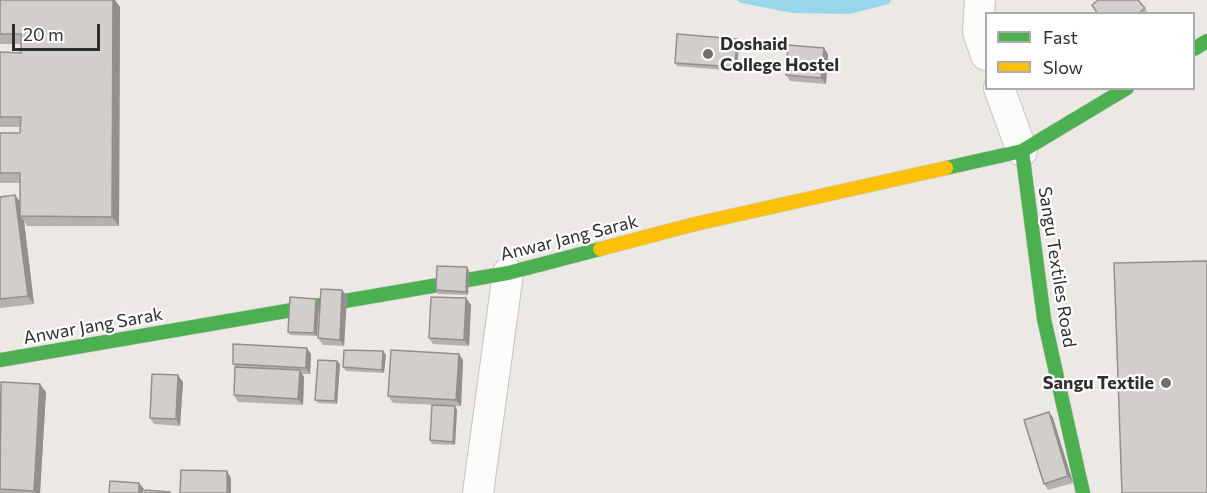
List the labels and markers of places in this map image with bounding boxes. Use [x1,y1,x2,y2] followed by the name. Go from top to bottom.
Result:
[720,33,839,76] place label: Doshaid College Hostel
[701,47,715,61] marker: Doshaid College Hostel
[1043,372,1154,394] place label: Sangu Textile
[1159,376,1173,390] marker: Sangu Textile

